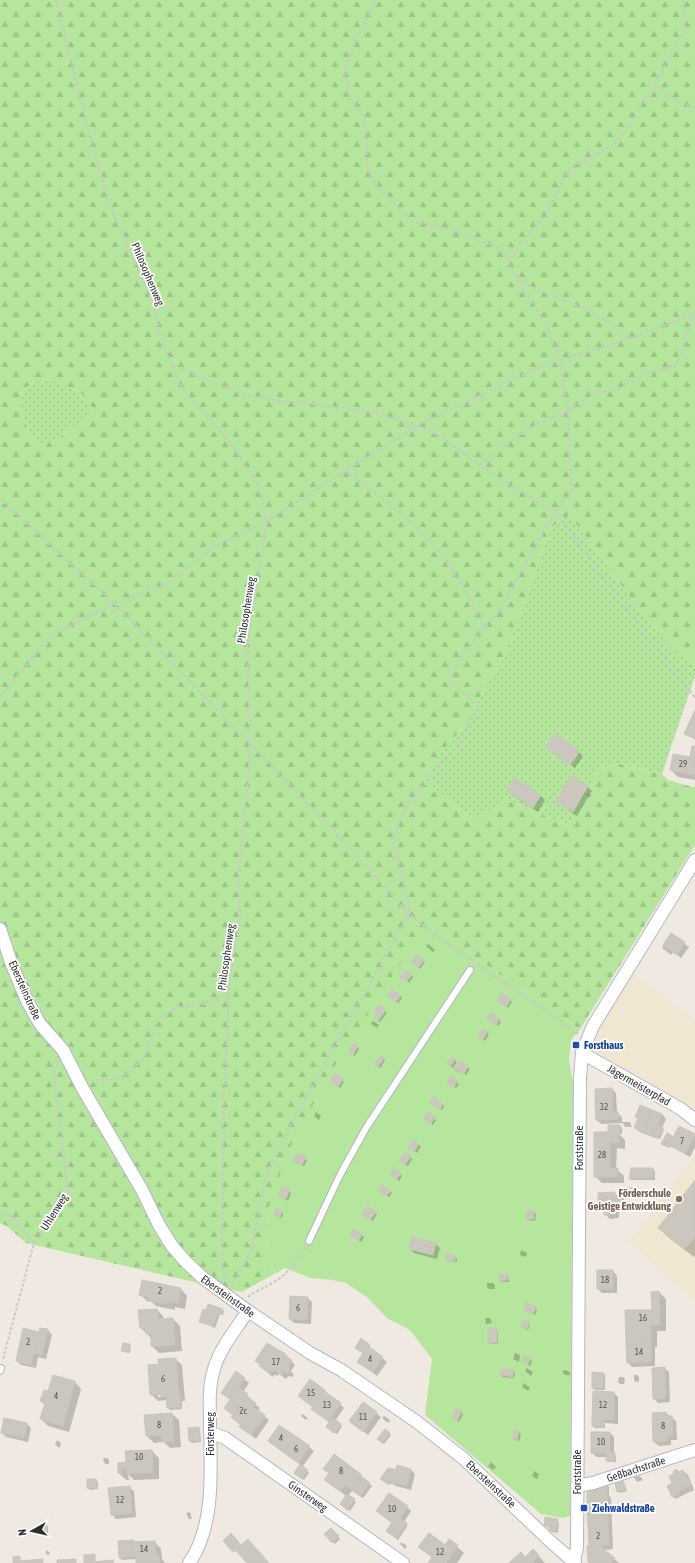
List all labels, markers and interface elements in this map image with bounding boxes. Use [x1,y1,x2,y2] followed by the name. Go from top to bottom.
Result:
[129,241,167,308] street label: Philosophenweg
[235,576,257,644] street label: Philosophenweg
[679,759,687,769] house number: 29
[215,923,237,991] street label: Philosophenweg
[7,959,43,1021] street label: Ebersteinstraße
[584,1039,623,1051] place label: Forsthaus
[571,1040,581,1050] marker: Forsthaus
[605,1062,673,1108] street label: Jägermeisterpfad
[600,1102,608,1112] house number: 32
[573,1125,585,1171] street label: Forststraße
[680,1136,684,1146] house number: 7
[598,1150,606,1160] house number: 28
[588,1187,671,1212] place label: Förderschule Geistige Entwicklung
[38,1191,70,1233] street label: Uhlenweg
[674,1194,684,1204] marker: Förderschule Geistige Entwicklung
[199,1273,257,1319] street label: Ebersteinstraße
[601,1275,609,1285] house number: 18
[158,1286,162,1296] house number: 2
[296,1303,300,1313] house number: 6
[639,1313,647,1323] house number: 16
[26,1337,30,1347] house number: 2
[635,1347,643,1357] house number: 14
[368,1354,372,1364] house number: 4
[272,1357,280,1367] house number: 17
[161,1374,165,1384] house number: 6
[307,1388,315,1398] house number: 15
[54,1391,58,1401] house number: 4
[323,1400,331,1410] house number: 13
[599,1400,607,1410] house number: 12
[239,1406,247,1416] house number: 2c
[204,1412,216,1456] street label: Försterweg
[359,1412,367,1422] house number: 11
[157,1420,161,1430] house number: 8
[661,1421,665,1431] house number: 8
[279,1433,283,1443] house number: 4
[597,1437,605,1447] house number: 10
[294,1444,298,1454] house number: 6
[571,1449,583,1495] street label: Forststraße
[135,1452,143,1462] house number: 10
[605,1454,667,1484] street label: Geßbachstraße
[464,1458,518,1510] street label: Ebersteinstraße
[339,1466,343,1476] house number: 8
[286,1478,330,1514] street label: Ginsterweg
[116,1495,124,1505] house number: 12
[592,1502,655,1514] place label: Ziehwaldstraße
[579,1503,589,1513] marker: Ziehwaldstraße
[388,1504,396,1514] house number: 10
[12,1511,52,1551] north arrow
[16,1528,28,1536] text: N
[596,1531,600,1541] house number: 2
[140,1544,148,1554] house number: 14
[436,1547,444,1557] house number: 12

